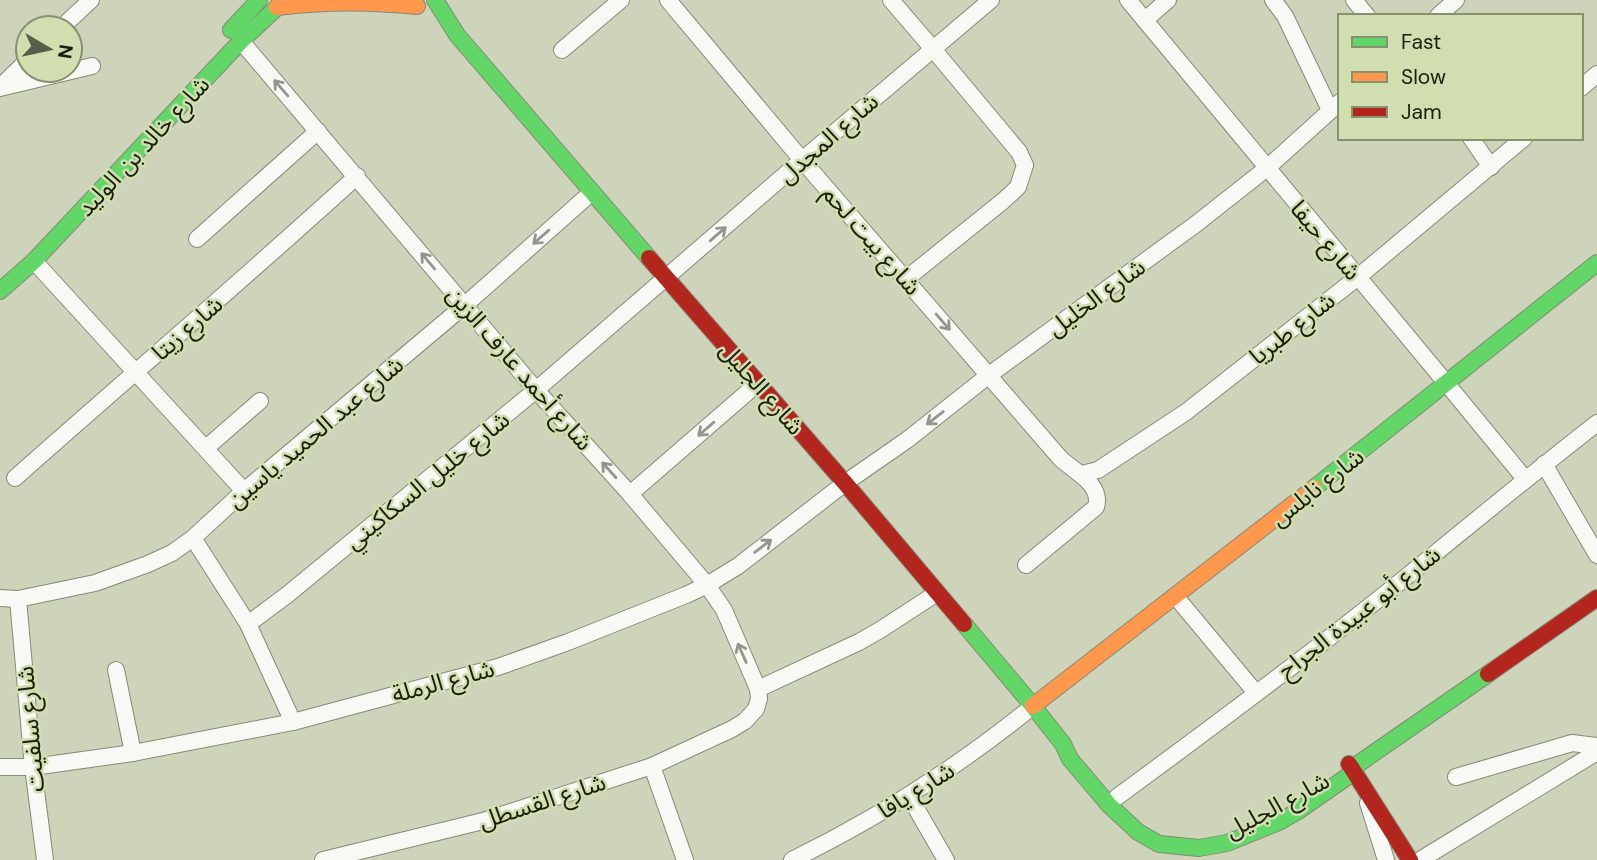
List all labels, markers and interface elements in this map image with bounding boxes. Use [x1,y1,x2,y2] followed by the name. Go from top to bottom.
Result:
[14,14,84,84] north arrow
[1338,14,1583,140] legend
[1401,28,1441,56] text: Fast
[52,43,79,60] text: N
[1401,63,1446,91] text: Slow
[70,69,218,224] street label: شارع خالد بن الوليد
[273,79,289,97] one-way arrow
[771,86,886,192] street label: شارع المجدل
[1401,98,1442,126] text: Jam
[814,178,928,303] street label: شارع بيت لحم
[1282,194,1368,288] street label: شارع حيفا
[709,226,727,242] one-way arrow
[532,229,550,245] one-way arrow
[1041,251,1152,345] street label: شارع الخليل
[420,252,436,270] one-way arrow
[438,279,600,458] street label: شارع أحمد عارف الزين
[1243,285,1342,373] street label: شارع طبريا
[145,289,230,369] street label: شارع زيتا
[935,313,951,331] one-way arrow
[711,335,811,443] street label: شارع الجليل
[220,349,411,517] street label: شارع عبد الحميد ياسين
[338,404,518,559] street label: شارع خليل السكاكيني
[927,410,945,425] one-way arrow
[697,421,715,437] one-way arrow
[1264,441,1371,535] street label: شارع نابلس
[601,461,617,479] one-way arrow
[754,539,773,554] one-way arrow
[1271,539,1448,687] street label: شارع أبو عبيدة الجراح
[735,642,748,664] one-way arrow
[388,652,498,712] street label: شارع الرملة
[9,665,53,793] street label: شارع سلفيت
[872,754,961,827] street label: شارع يافا
[1219,765,1336,847] street label: شارع الجليل
[474,766,610,838] street label: شارع القسطل

